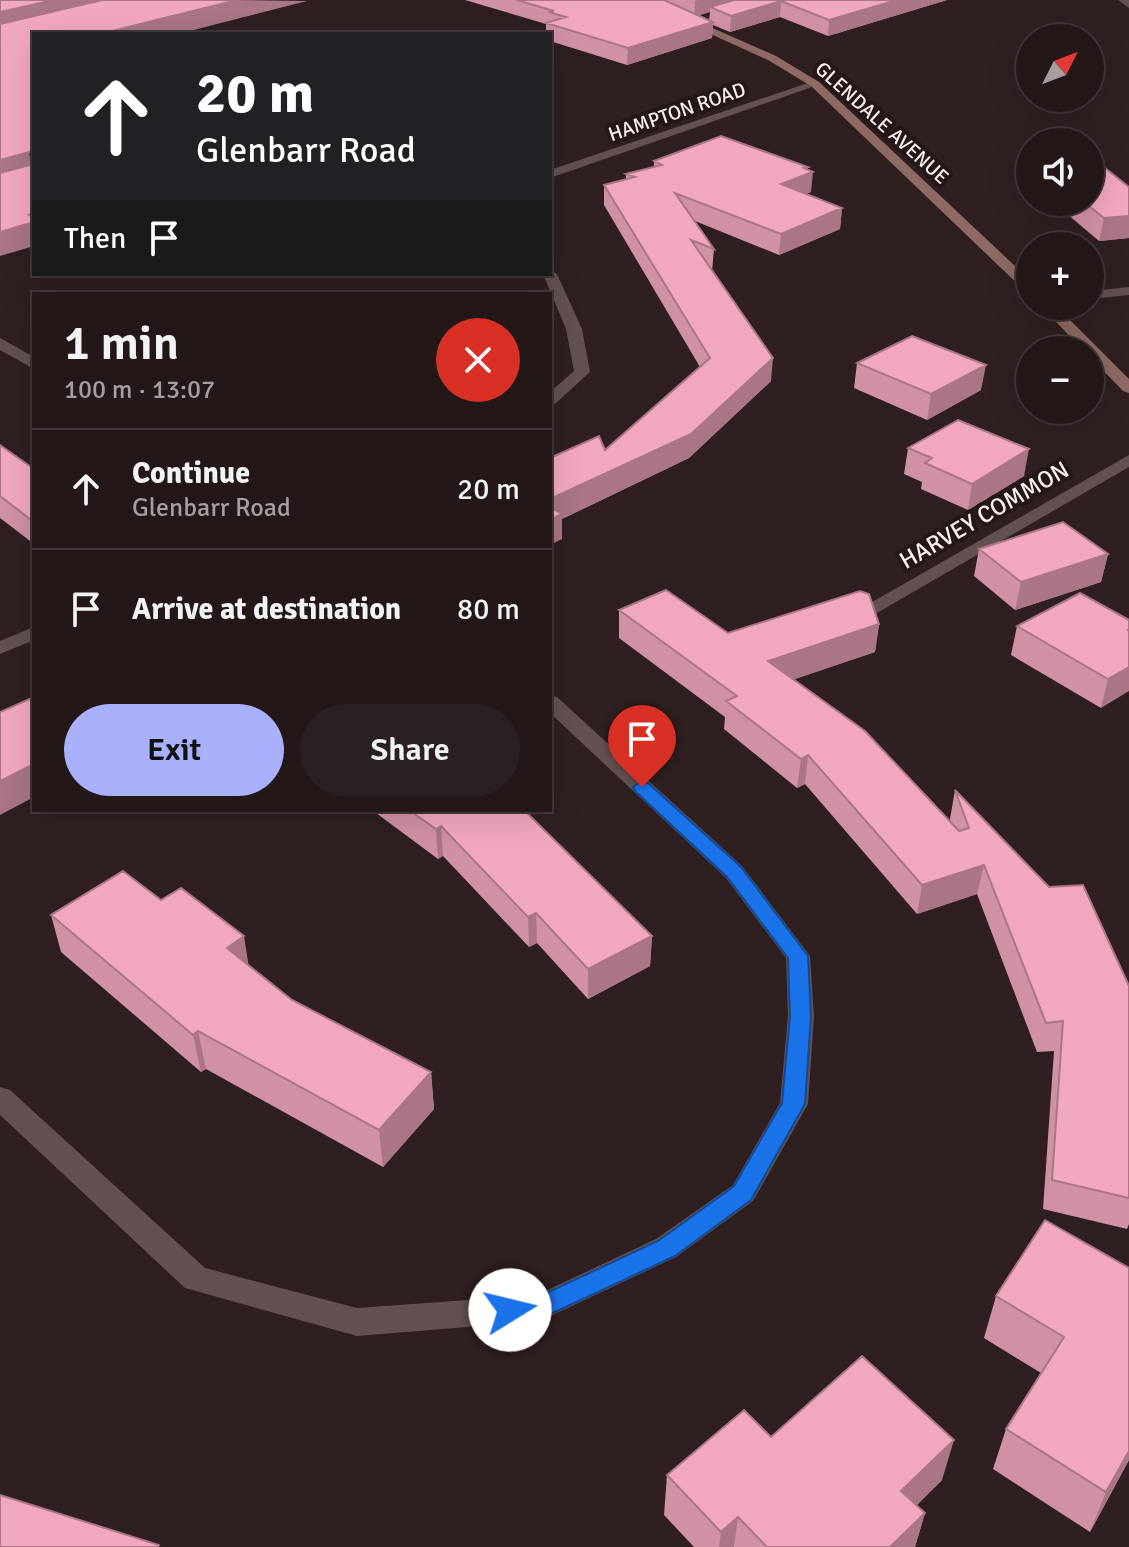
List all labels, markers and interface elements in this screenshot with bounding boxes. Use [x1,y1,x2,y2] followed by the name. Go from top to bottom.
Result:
[1016,24,1104,112] north arrow
[1016,24,1104,424] map controls
[810,56,954,190] street label: GLENDALE AVENUE
[196,59,314,128] text: 20 m
[64,64,168,168] icon: ahead
[605,77,749,147] street label: HAMPTON ROAD
[196,128,416,173] text: Glenbarr Road
[1016,128,1104,216] button: sound
[142,216,186,260] icon: arrive
[64,220,126,257] text: Then
[1016,232,1104,320] button: +
[64,314,179,373] text: 1 min
[436,318,520,402] button: close
[1016,336,1104,424] button: −
[64,374,215,406] text: 100 m · 13:07
[894,454,1074,576] street label: HARVEY COMMON
[132,455,250,492] text: Continue
[64,467,108,511] icon: ahead
[457,471,520,508] text: 20 m
[132,492,291,524] text: Glenbarr Road
[64,587,108,631] icon: arrive
[132,591,401,628] text: Arrive at destination
[457,591,520,628] text: 80 m
[64,704,284,796] button: Exit
[300,704,520,796] button: Share
[608,705,676,787] pin
[620,717,664,761] icon: arrive
[468,1268,552,1352] position arrow

